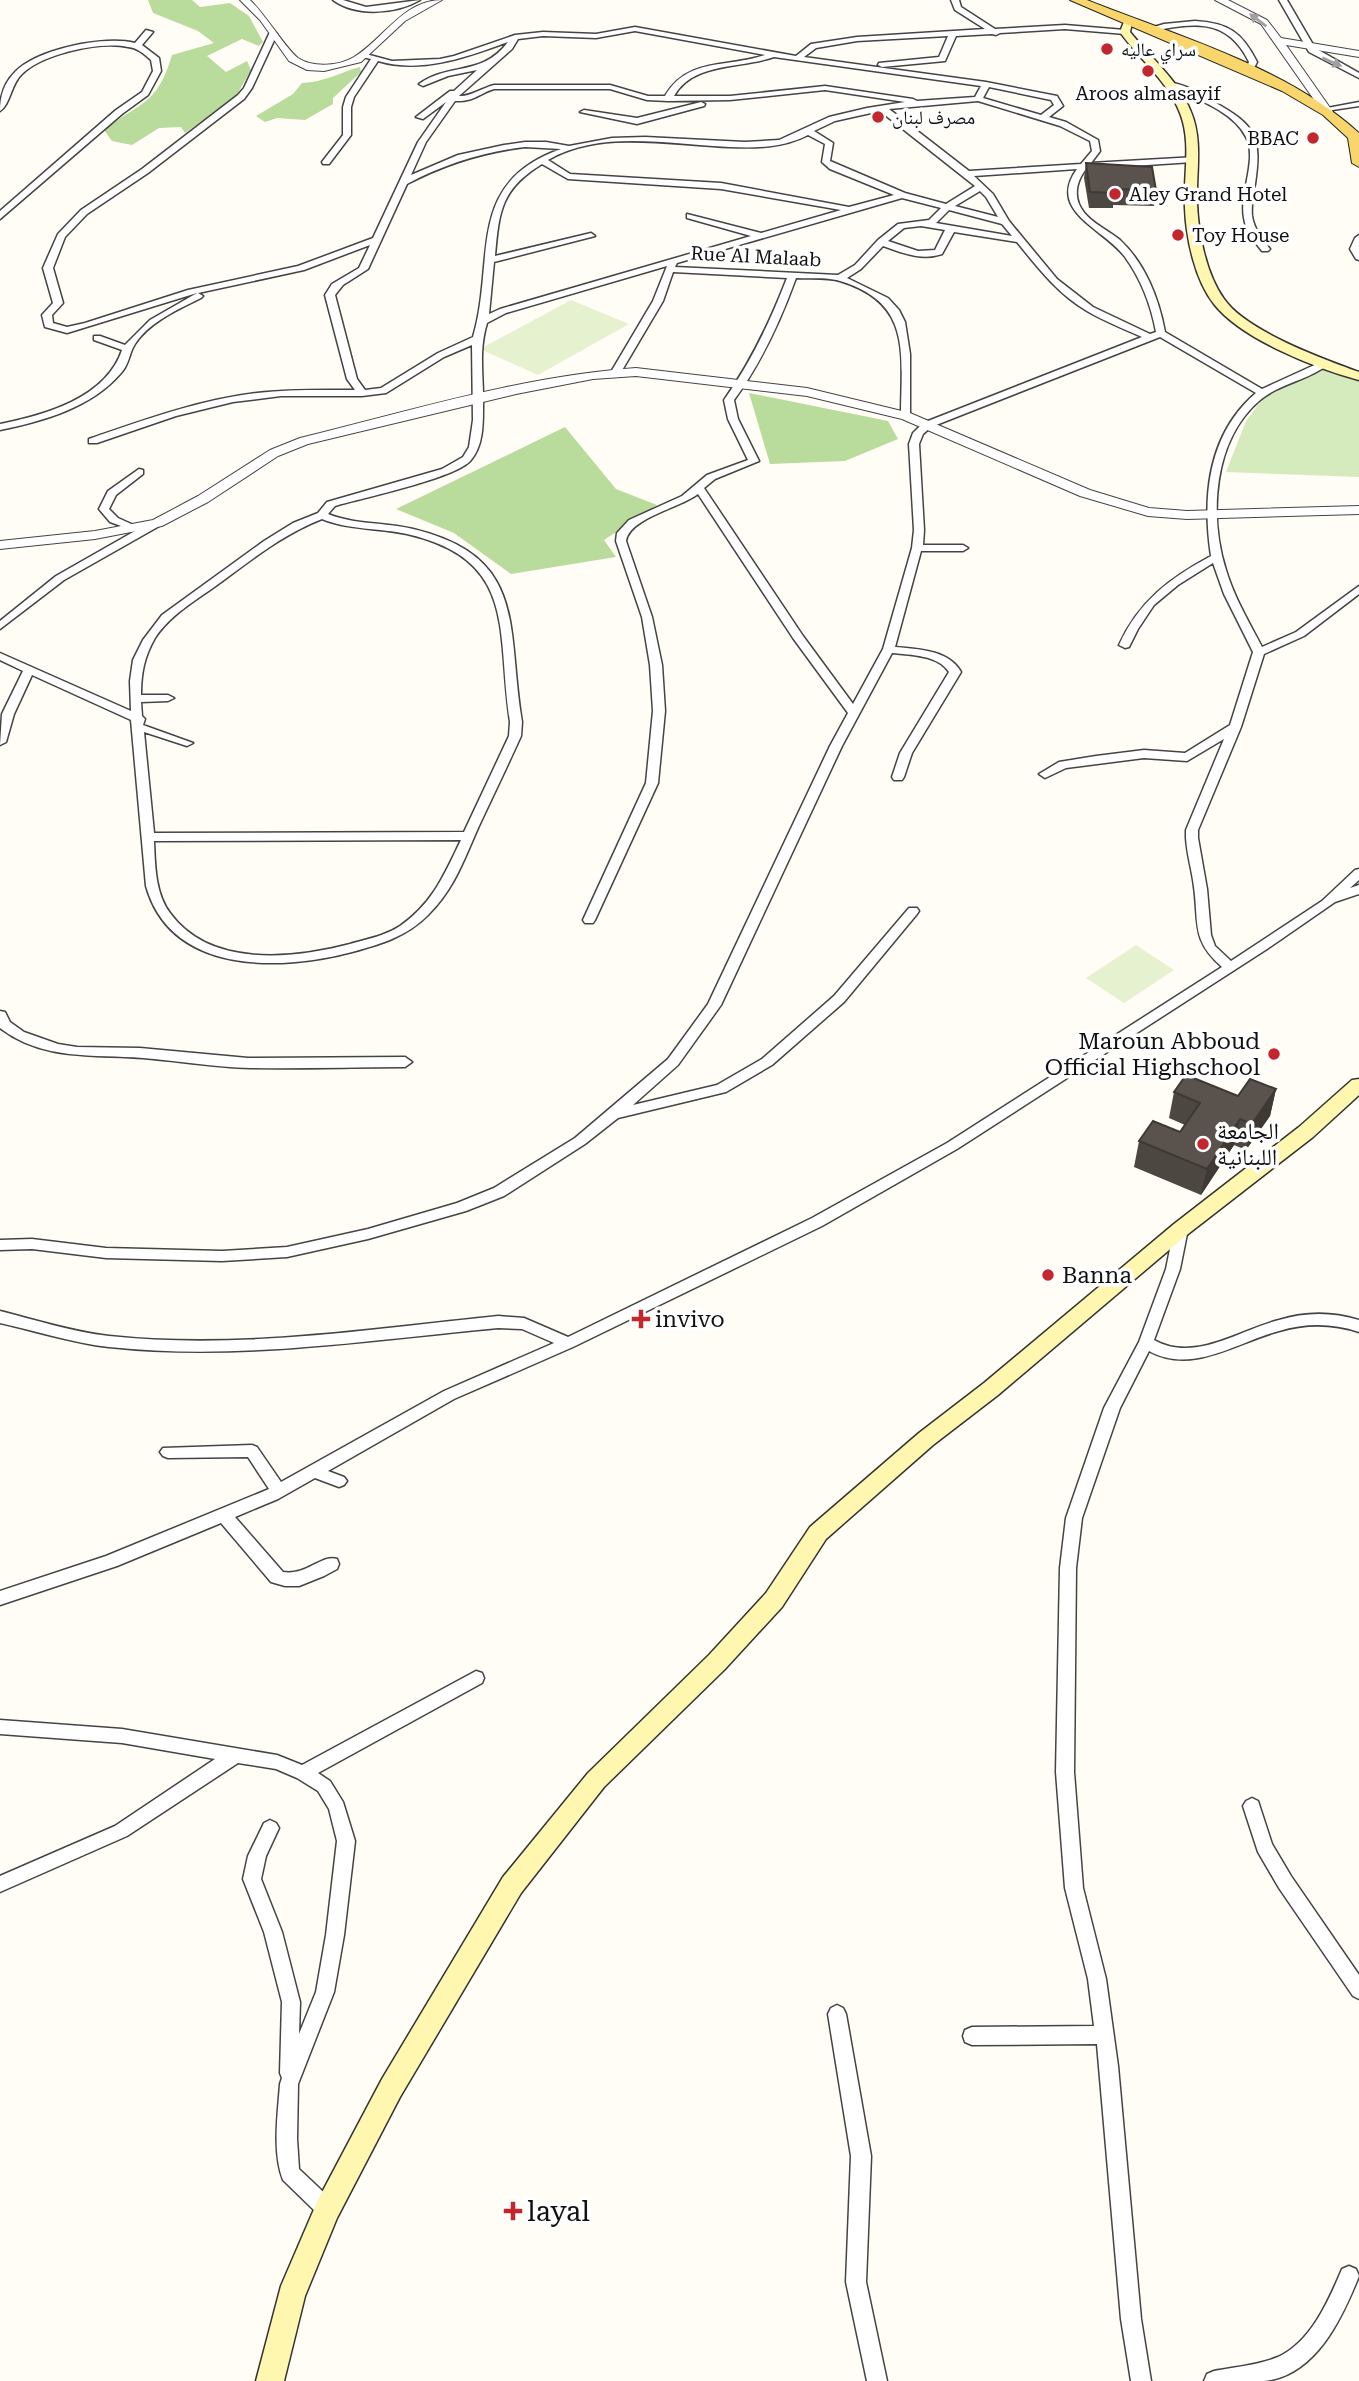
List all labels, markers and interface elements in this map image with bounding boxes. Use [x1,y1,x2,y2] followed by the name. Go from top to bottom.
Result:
[1249,13,1267,27] one-way arrow
[1121,38,1196,65] place label: سراي عاليه
[1099,41,1115,57] marker: سراي عاليه
[1322,56,1342,68] one-way arrow
[1140,63,1156,79] marker: Aroos almasayif
[1075,82,1221,105] place label: Aroos almasayif
[892,106,975,129] place label: مصرف لبنان
[870,109,886,125] marker: مصرف لبنان
[1247,127,1299,150] place label: BBAC
[1305,130,1321,146] marker: BBAC
[1129,183,1287,206] place label: Aley Grand Hotel
[1107,186,1123,202] marker: Aley Grand Hotel
[1192,224,1289,247] place label: Toy House
[1170,227,1186,243] marker: Toy House
[690,242,822,271] street label: Rue Al Malaab
[1045,1028,1260,1081] place label: Maroun Abboud Official Highschool
[1266,1046,1282,1062] marker: Maroun Abboud Official Highschool
[1217,1118,1279,1171] place label: الجامعة اللبنانية
[1195,1136,1211,1152] marker: الجامعة اللبنانية
[1062,1262,1132,1289] place label: Banna
[1040,1267,1056,1283] marker: Banna
[655,1306,725,1333] place label: invivo
[633,1311,649,1327] marker: invivo
[527,2195,590,2228] place label: layal
[505,2203,521,2219] marker: layal

